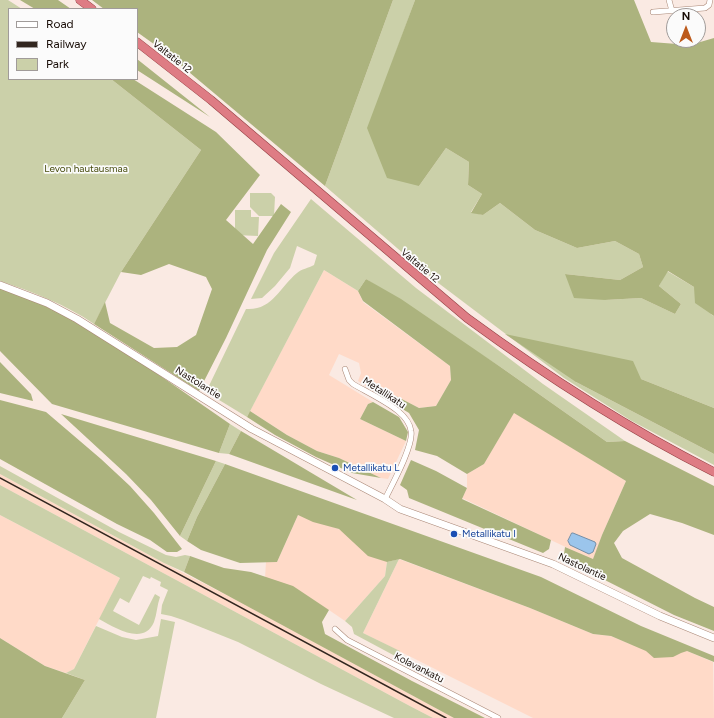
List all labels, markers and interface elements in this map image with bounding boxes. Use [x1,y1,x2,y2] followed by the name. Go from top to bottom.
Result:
[8,8,138,80] legend
[666,8,706,48] north arrow
[682,10,690,23] text: N
[46,17,74,31] text: Road
[46,37,87,51] text: Railway
[150,38,194,76] street label: Valtatie 12
[46,57,69,71] text: Park
[44,163,128,175] park label: Levon hautausmaa
[398,246,442,286] street label: Valtatie 12
[173,364,223,402] street label: Nastolantie
[360,375,408,411] street label: Metallikatu
[343,462,399,474] place label: Metallikatu L
[330,463,340,473] marker: Metallikatu L
[462,528,516,540] place label: Metallikatu I
[449,529,459,539] marker: Metallikatu I
[556,551,608,583] street label: Nastolantie
[392,650,446,686] street label: Kolavankatu

